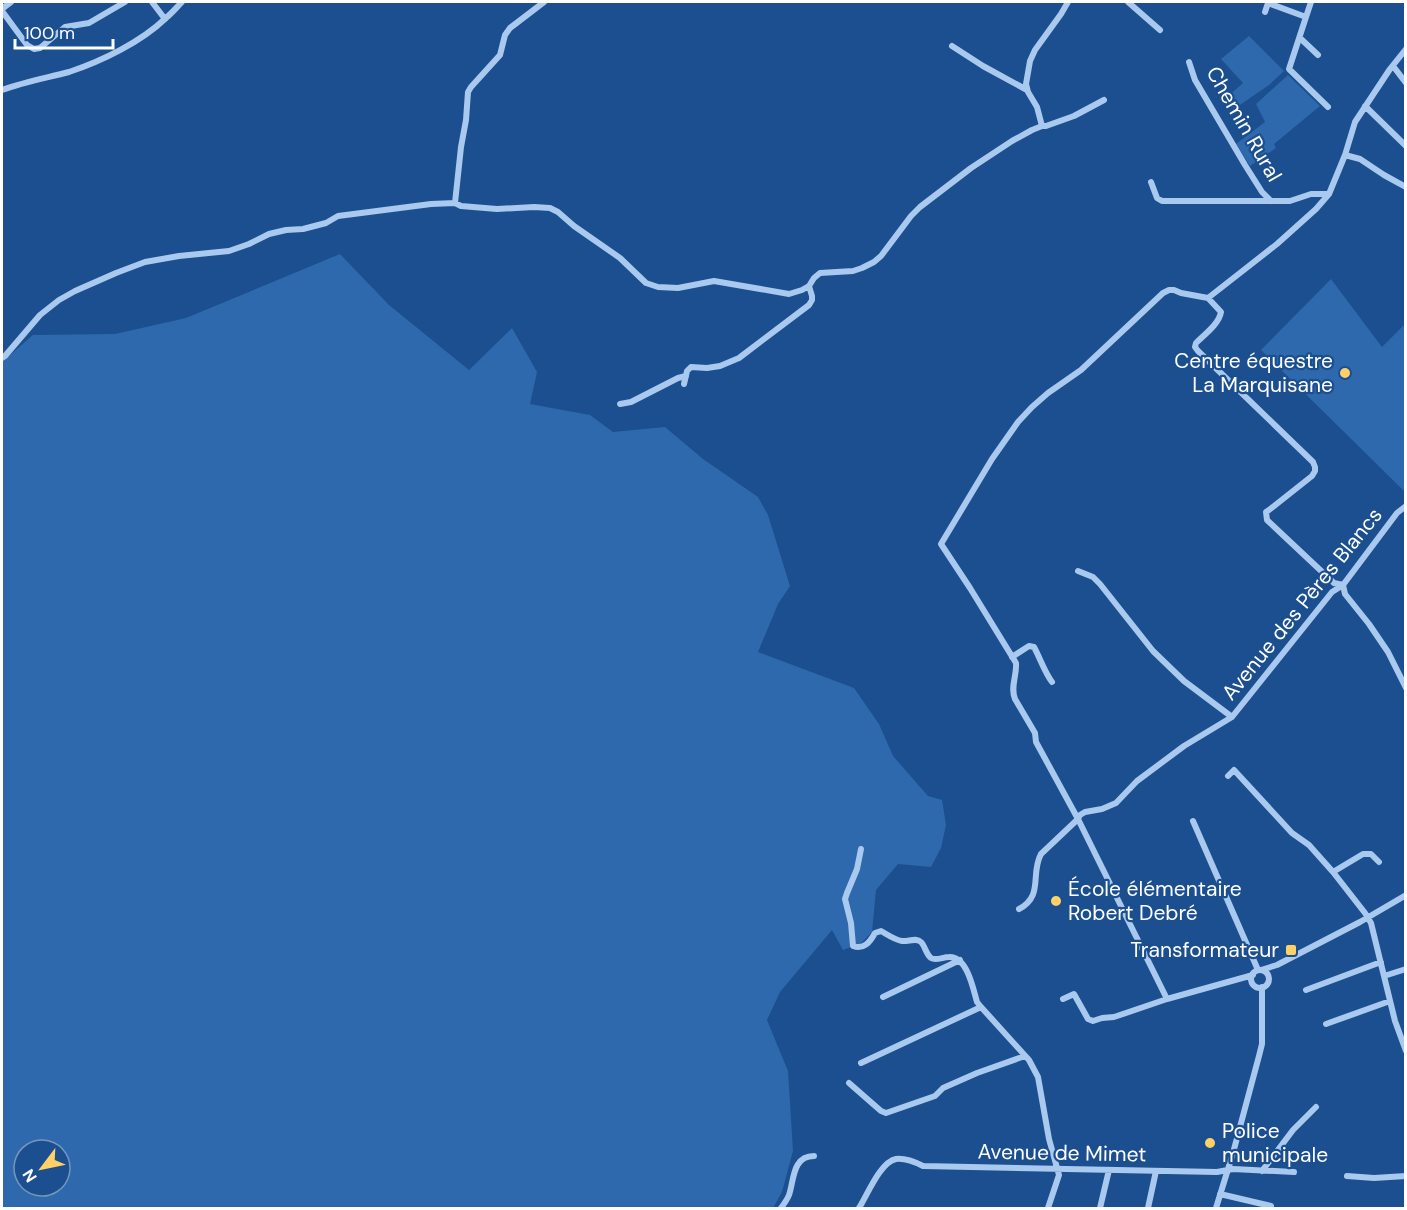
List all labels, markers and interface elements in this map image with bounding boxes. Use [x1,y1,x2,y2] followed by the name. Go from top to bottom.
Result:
[15,12,112,50] scale bar
[24,21,75,45] text: 100 m
[1200,61,1288,187] street label: Chemin Rural
[1174,347,1333,399] place label: Centre équestre La Marquisane
[1338,366,1352,380] marker: Centre équestre La Marquisane
[1215,502,1389,706] street label: Avenue des Pères Blancs
[1068,875,1242,927] place label: École élémentaire Robert Debré
[1049,894,1063,908] marker: École élémentaire Robert Debré
[1130,936,1279,964] place label: Transformateur
[1284,943,1298,957] marker: Transformateur
[1222,1117,1328,1169] place label: Police municipale
[1203,1136,1217,1150] marker: Police municipale
[12,1138,72,1198] north arrow
[977,1138,1147,1168] street label: Avenue de Mimet
[18,1165,42,1186] text: N

